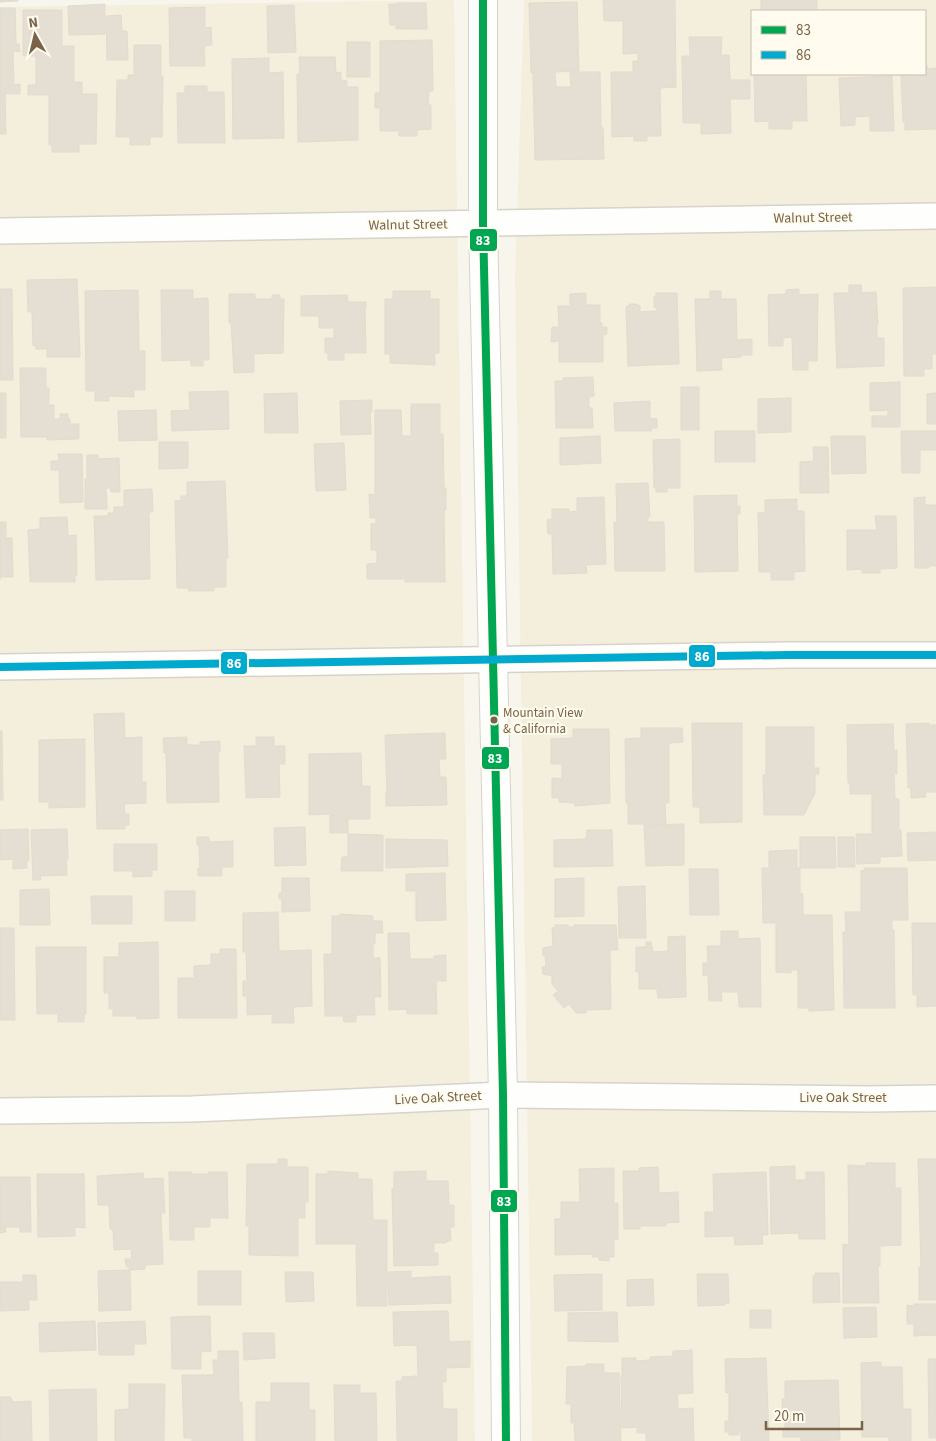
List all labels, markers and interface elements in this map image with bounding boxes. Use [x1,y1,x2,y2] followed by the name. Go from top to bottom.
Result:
[10,10,60,60] north arrow
[751,10,926,75] legend
[27,13,39,34] text: N
[796,20,811,41] text: 83
[796,45,811,66] text: 86
[773,207,853,229] street label: Walnut Street
[368,214,448,236] street label: Walnut Street
[469,228,498,252] line badge: 83
[476,231,490,251] text: 83
[688,644,716,668] line badge: 86
[695,647,709,667] text: 86
[220,651,248,675] line badge: 86
[227,654,241,674] text: 86
[503,704,584,738] place label: Mountain View & California
[489,715,499,725] marker: Mountain View & California
[481,746,510,770] line badge: 83
[488,749,502,769] text: 83
[394,1086,483,1110] street label: Live Oak Street
[799,1088,887,1108] street label: Live Oak Street
[490,1189,518,1213] line badge: 83
[497,1192,511,1212] text: 83
[766,1398,862,1430] scale bar
[774,1406,804,1427] text: 20 m

